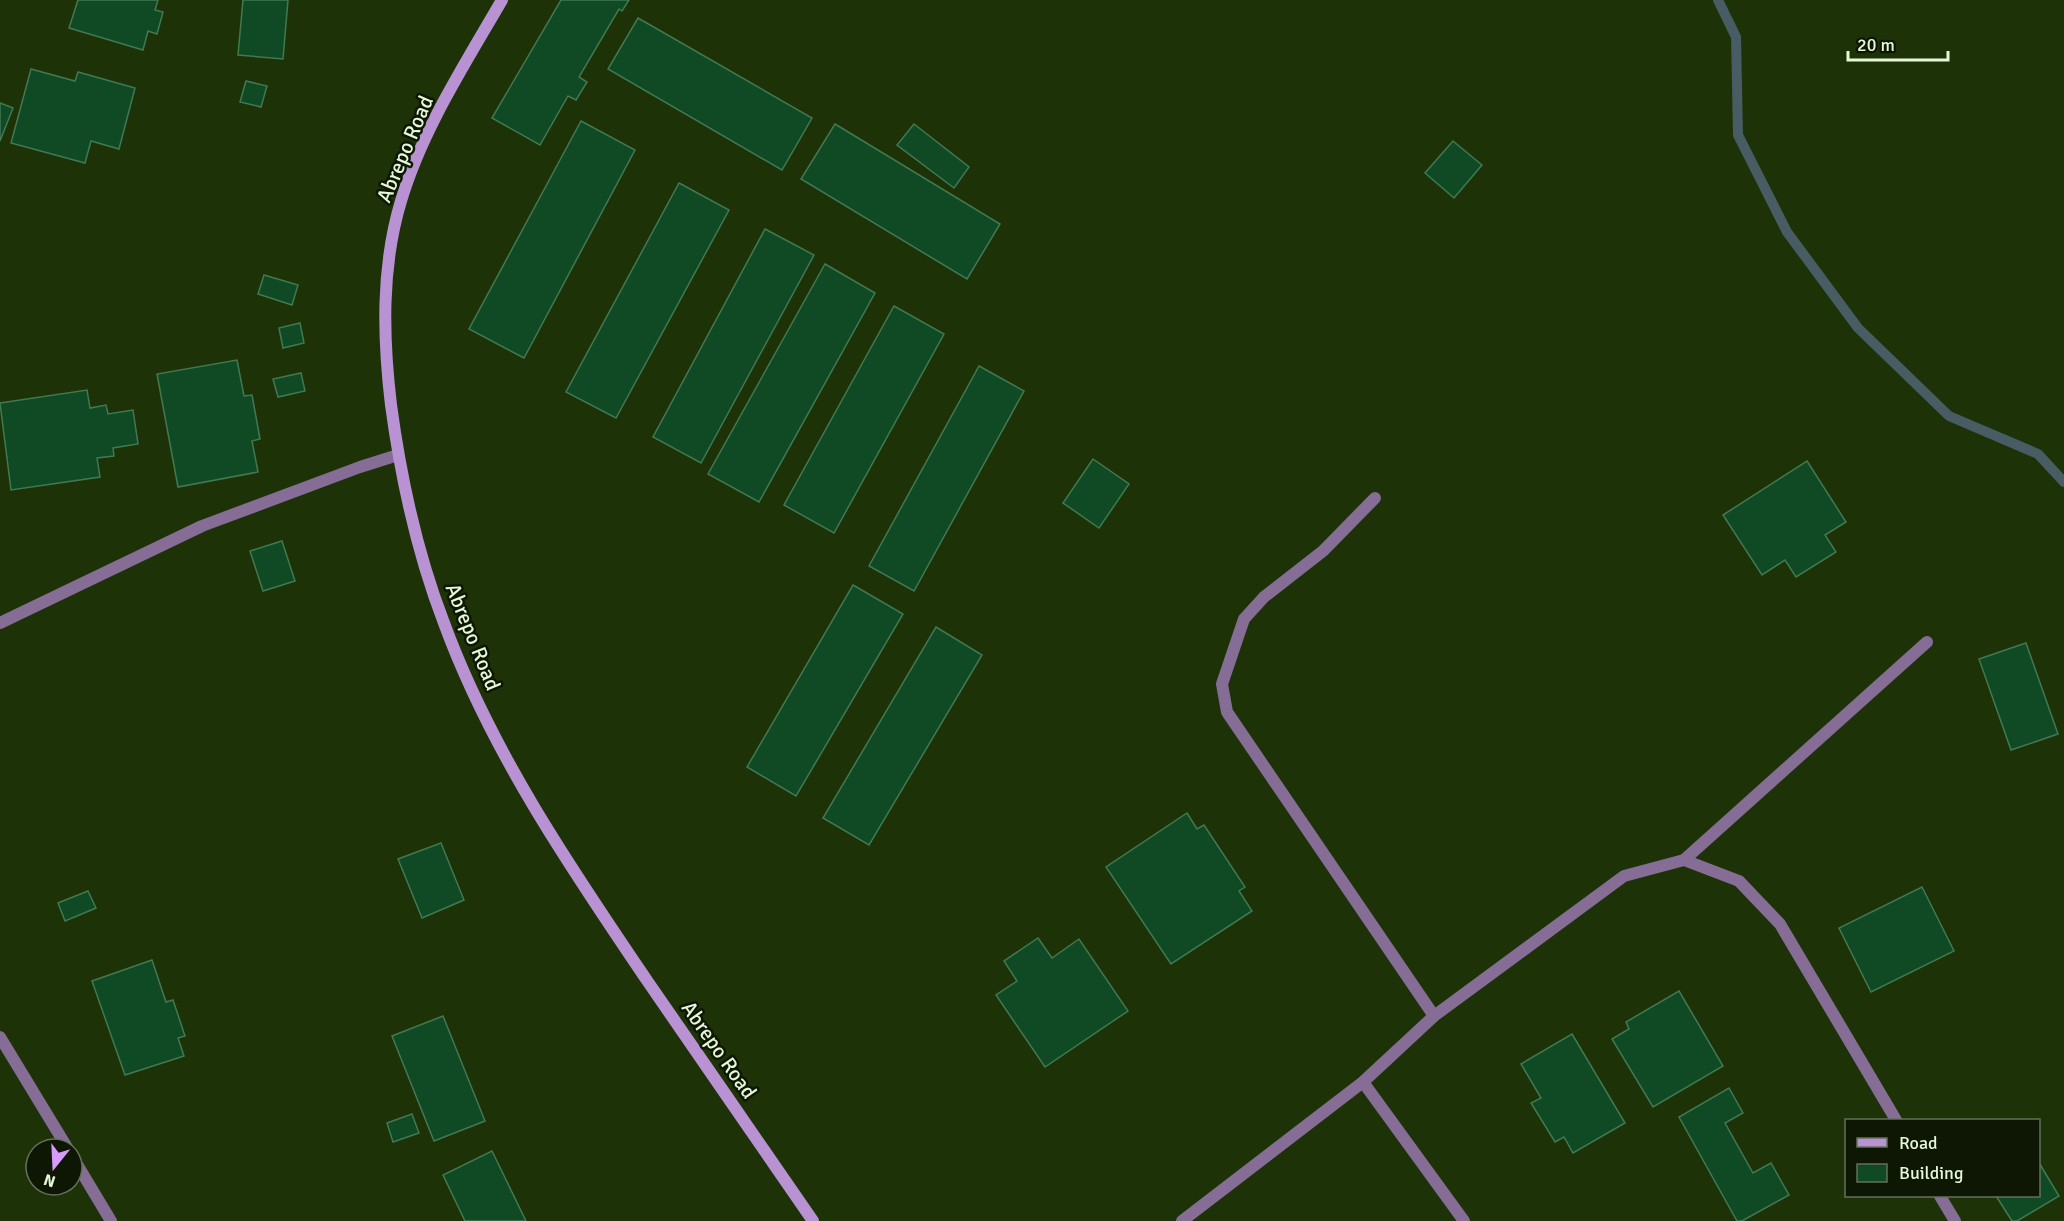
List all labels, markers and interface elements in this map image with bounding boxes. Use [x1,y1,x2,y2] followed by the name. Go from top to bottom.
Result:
[1848,24,1948,62] scale bar
[1857,34,1895,56] text: 20 m
[371,92,439,206] street label: Abrepo Road
[440,580,506,694] street label: Abrepo Road
[676,996,762,1104] street label: Abrepo Road
[1845,1119,2040,1197] legend
[1899,1132,1938,1154] text: Road
[24,1137,84,1197] north arrow
[1899,1162,1963,1184] text: Building
[41,1169,58,1192] text: N

